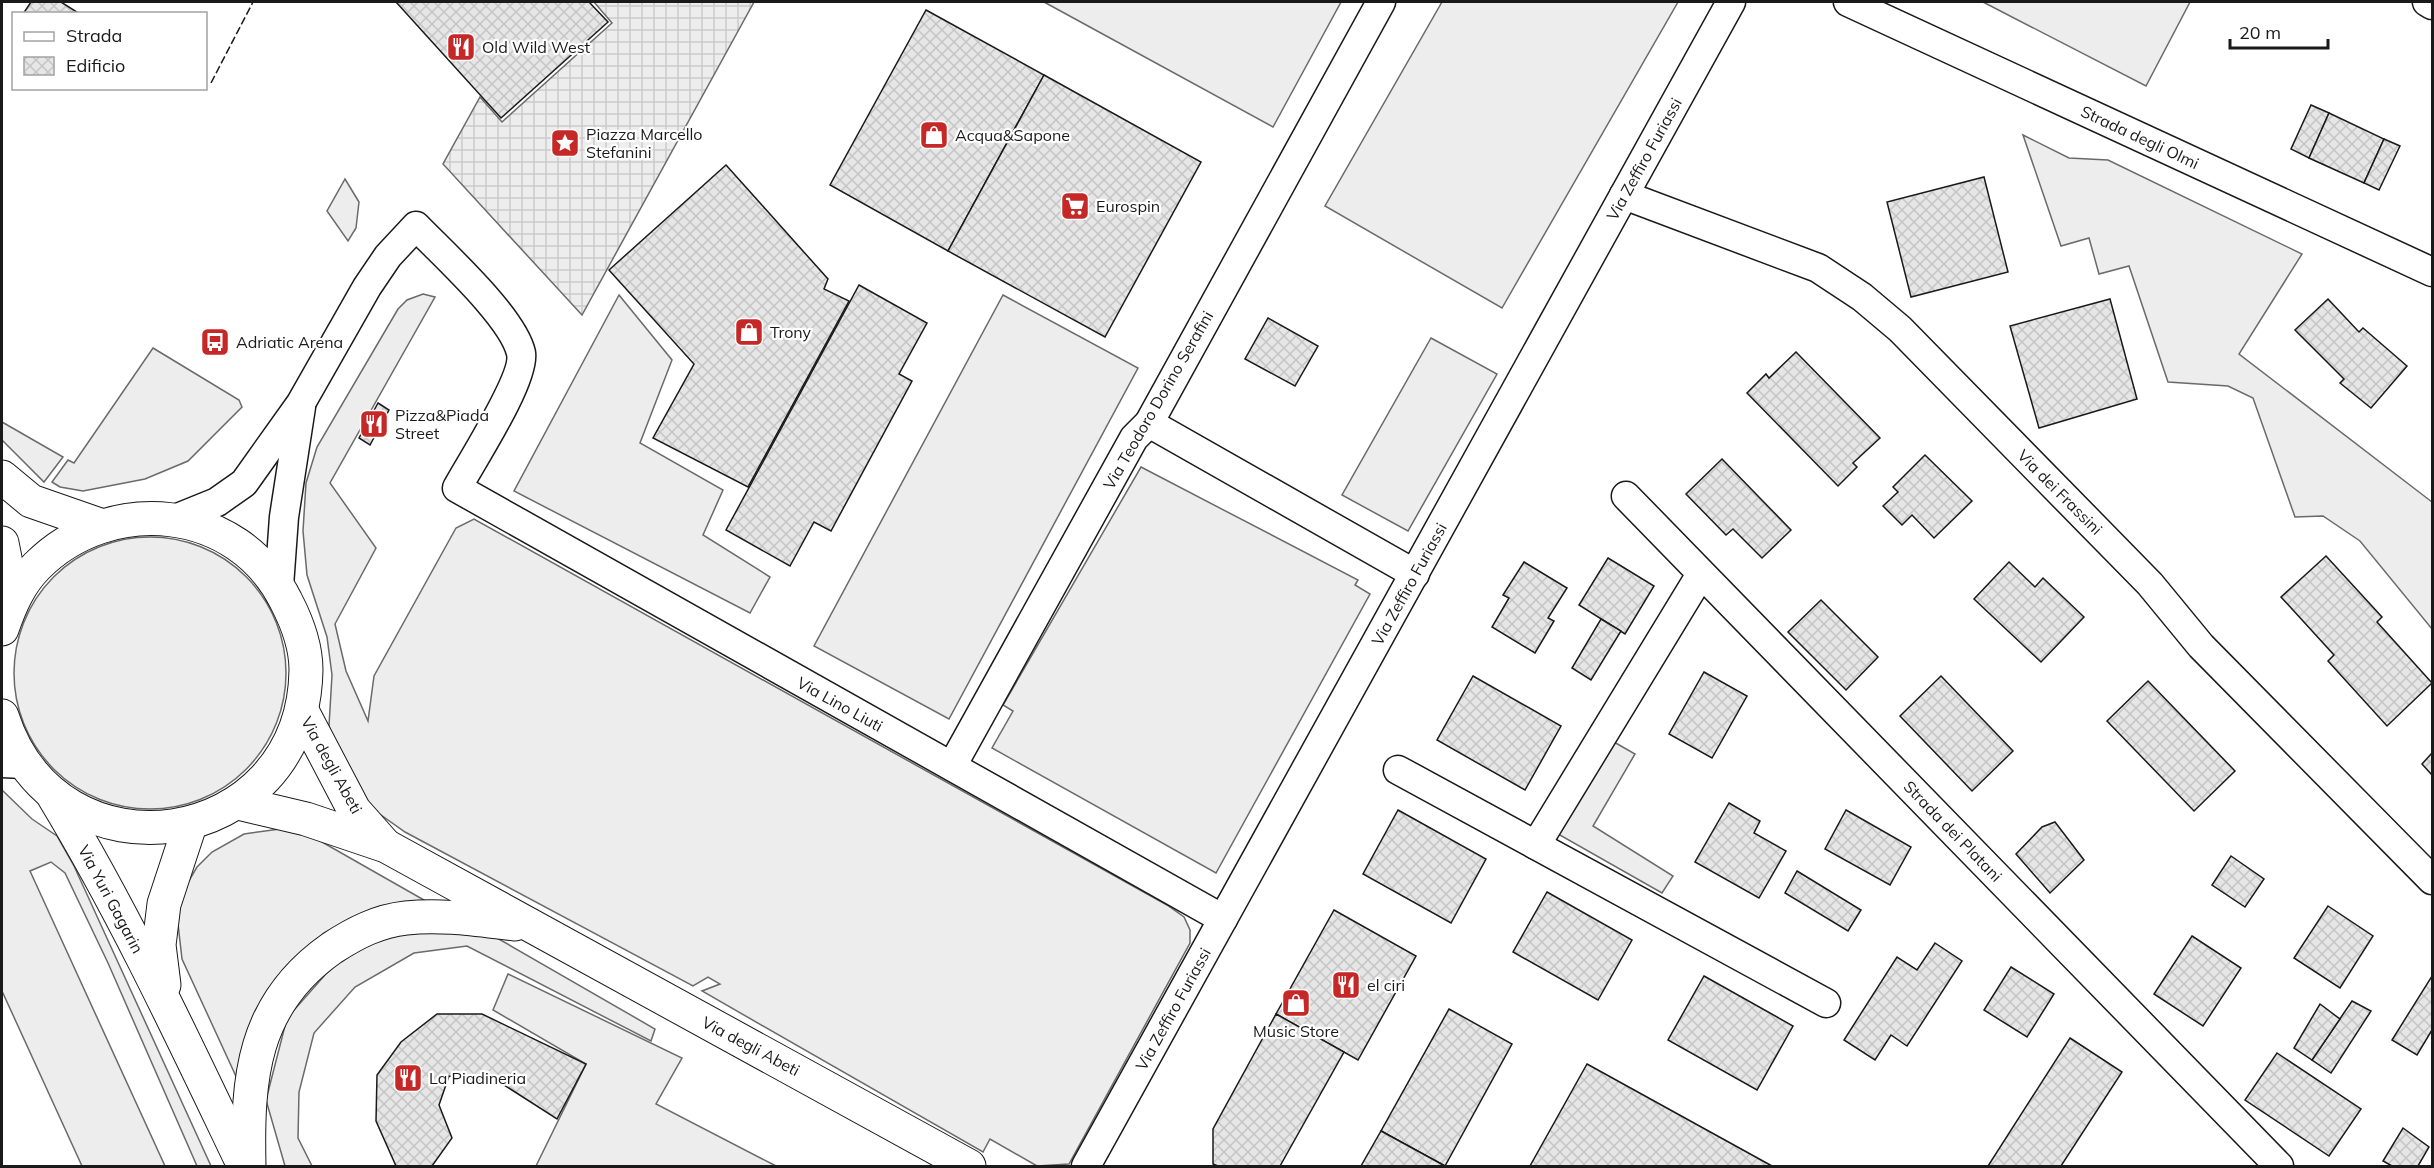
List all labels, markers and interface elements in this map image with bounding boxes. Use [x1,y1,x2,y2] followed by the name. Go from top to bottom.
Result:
[12,12,207,90] legend
[2230,12,2328,50] scale bar
[2239,21,2281,44] text: 20 m
[66,24,122,47] text: Strada
[445,31,477,63] restaurant icon: Old Wild West
[482,37,591,57] place label: Old Wild West
[66,54,125,77] text: Edificio
[1602,94,1686,224] street label: Via Zeffiro Furiassi
[2078,101,2202,173] street label: Strada degli Olmi
[918,119,950,151] shop icon: Acqua&Sapone
[586,124,702,162] place label: Piazza Marcello Stefanini
[955,125,1070,145] place label: Acqua&Sapone
[549,127,581,159] place icon: Piazza Marcello Stefanini
[1059,190,1091,222] supermarket icon: Eurospin
[1096,196,1160,216] place label: Eurospin
[1099,307,1217,493] street label: Via Teodoro Dorino Serafini
[733,316,765,348] shop icon: Trony
[770,322,812,342] place label: Trony
[199,326,231,358] bus stop icon: Adriatic Arena
[236,332,343,352] place label: Adriatic Arena
[395,405,489,443] place label: Pizza&Piada Street
[358,408,390,440] restaurant icon: Pizza&Piada Street
[2013,445,2107,539] street label: Via dei Frassini
[1367,519,1451,649] street label: Via Zeffiro Furiassi
[794,672,886,736] street label: Via Lino Liuti
[297,713,367,817] street label: Via degli Abeti
[1900,776,2006,886] street label: Strada dei Platani
[74,841,148,957] street label: Via Yuri Gagarin
[1131,944,1215,1074] street label: Via Zeffiro Furiassi
[1330,969,1362,1001] restaurant icon: el ciri
[1367,975,1405,995] place label: el ciri
[1280,987,1312,1019] shop icon: Music Store
[699,1012,803,1080] street label: Via degli Abeti
[1253,1021,1339,1041] place label: Music Store
[392,1062,424,1094] restaurant icon: La Piadineria
[429,1068,526,1088] place label: La Piadineria

